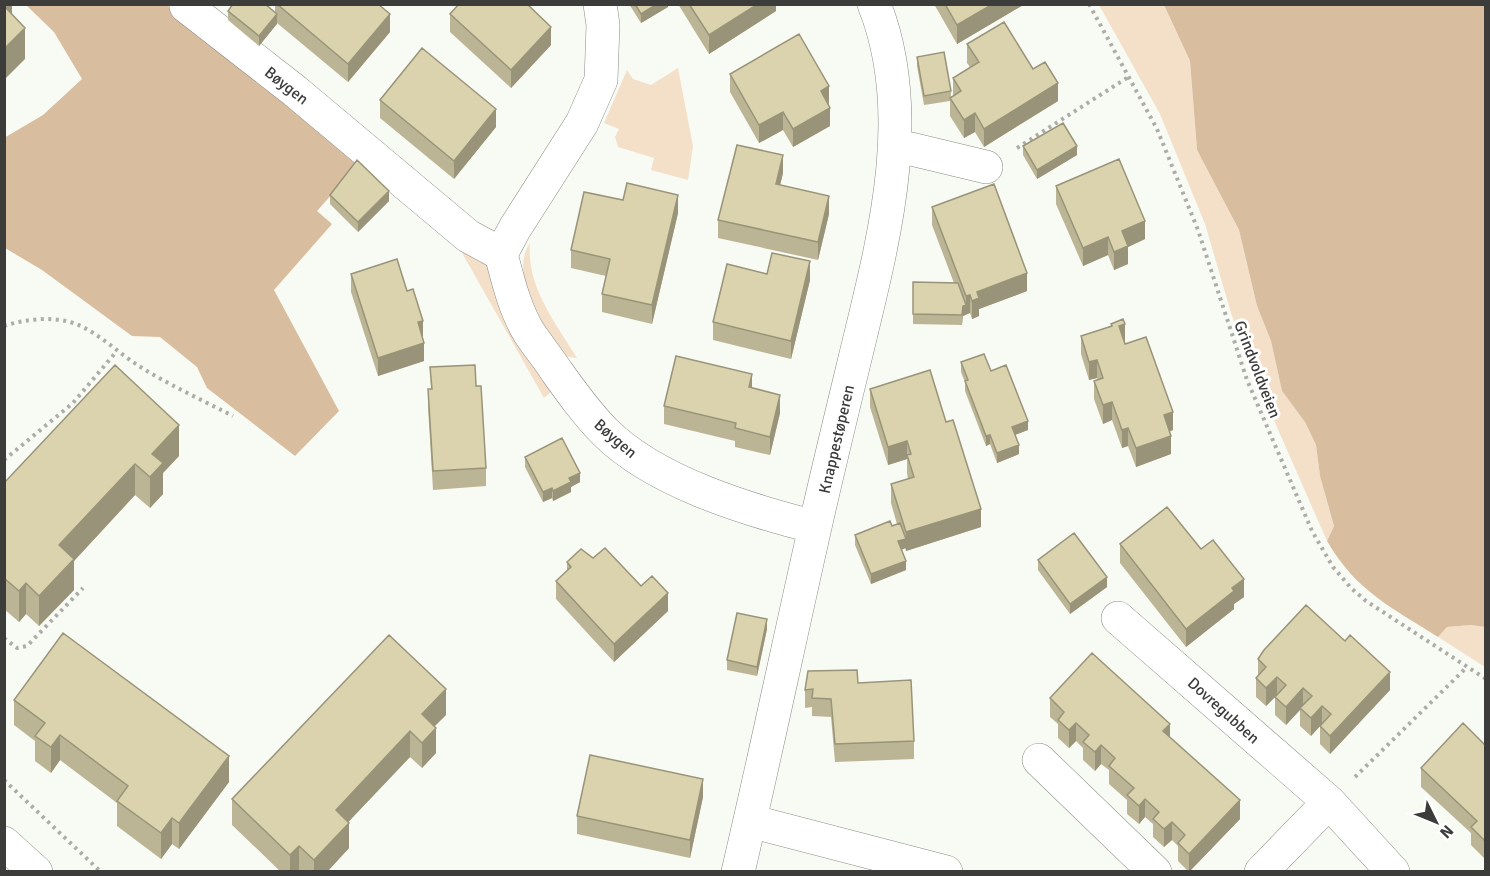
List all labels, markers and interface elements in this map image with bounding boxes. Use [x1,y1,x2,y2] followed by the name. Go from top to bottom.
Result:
[260,62,312,109] street label: Bøygen
[1229,318,1285,421] street label: Grindvoldveien
[815,383,859,496] street label: Knappestøperen
[590,415,641,463] street label: Bøygen
[1183,673,1264,748] street label: Dovregubben
[1406,792,1466,852] north arrow
[1435,821,1457,842] text: N

